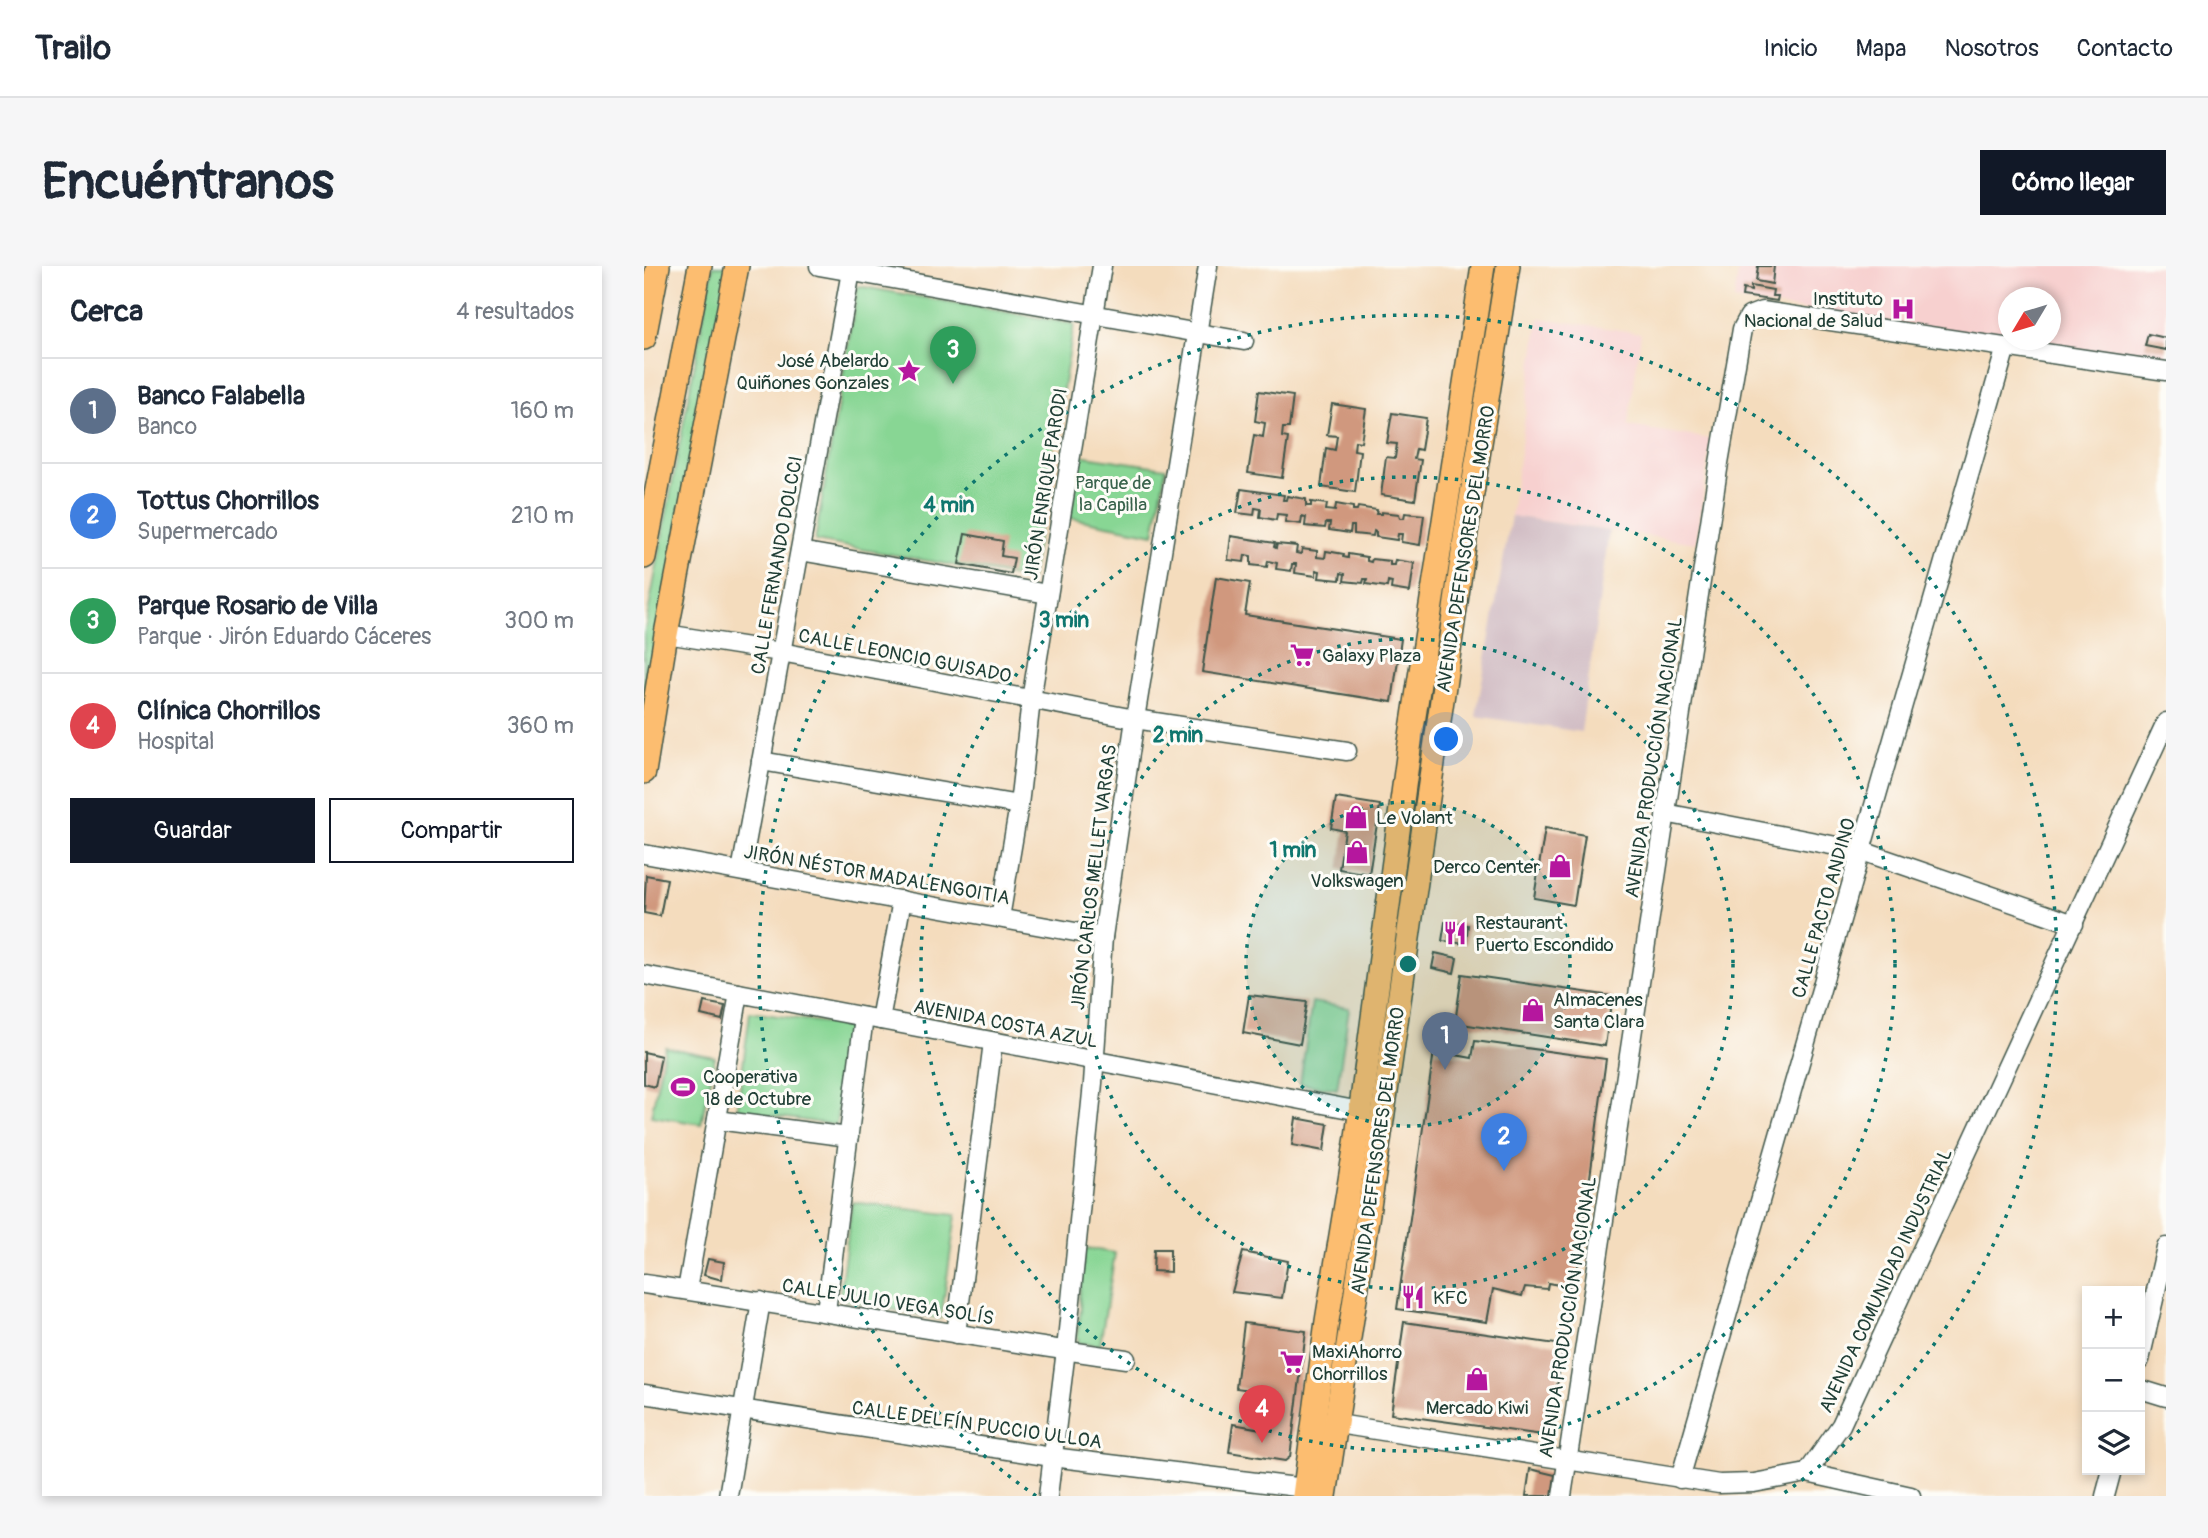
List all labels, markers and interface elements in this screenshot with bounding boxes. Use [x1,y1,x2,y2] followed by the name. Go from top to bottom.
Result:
[35,28,111,69] text: Trailo
[1764,34,1818,63] text: Inicio
[1856,34,1907,63] text: Mapa
[1945,34,2039,63] text: Nosotros
[2077,34,2173,63] text: Contacto
[1980,150,2166,215] button: Cómo llegar
[42,152,334,213] text: Encuéntranos
[1744,287,1883,333] place label: Instituto Nacional de Salud
[1998,287,2061,350] north arrow
[70,293,143,330] text: Cerca
[1889,295,1917,323] hospital icon: Instituto Nacional de Salud
[456,297,574,326] text: 4 resultados
[930,326,976,384] pin: 3
[736,349,889,395] place label: José Abelardo Quiñones Gonzales
[895,357,923,385] place icon: José Abelardo Quiñones Gonzales
[137,380,305,412] text: Banco Falabella
[1019,386,1073,582] street label: JIRÓN ENRIQUE PARODI
[89,396,98,425] text: 1
[510,396,574,425] text: 160 m
[1431,404,1501,694] street label: AVENIDA DEFENSORES DEL MORRO
[137,412,197,441] text: Banco
[746,454,808,676] street label: CALLE FERNANDO DOLCCI
[1075,471,1152,517] park label: Parque de la Capilla
[137,485,319,517] text: Tottus Chorrillos
[924,492,975,519] text: 4 min
[87,501,99,530] text: 2
[511,501,574,530] text: 210 m
[137,517,278,546] text: Supermercado
[137,590,378,622] text: Parque Rosario de Villa
[87,606,99,635] text: 3
[504,606,574,635] text: 300 m
[1039,607,1089,634] text: 3 min
[1620,615,1688,900] street label: AVENIDA PRODUCCIÓN NACIONAL
[137,622,431,651] text: Parque · Jirón Eduardo Cáceres
[796,624,1013,688] street label: CALLE LEONCIO GUISADO
[1288,641,1316,669] supermarket icon: Galaxy Plaza
[1322,644,1421,668] place label: Galaxy Plaza
[137,695,320,727] text: Clínica Chorrillos
[86,711,100,740] text: 4
[507,711,574,740] text: 360 m
[1153,722,1203,749] text: 2 min
[1429,722,1463,756] your location
[137,727,215,756] text: Hospital
[1066,743,1122,1011] street label: JIRÓN CARLOS MELLET VARGAS
[70,798,315,863] button: Guardar
[329,798,574,863] button: Compartir
[1342,803,1370,831] shop icon: Le Volant
[1376,806,1453,830] place label: Le Volant
[1787,816,1861,1001] street label: CALLE PACTO ANDINO
[1270,837,1317,864] text: 1 min
[1343,838,1371,866] shop icon: Volkswagen
[742,840,1012,910] street label: JIRÓN NÉSTOR MADALENGOITIA
[1546,852,1574,880] shop icon: Derco Center
[1433,855,1540,879] place label: Derco Center
[1310,869,1404,893] place label: Volkswagen
[1475,911,1614,957] place label: Restaurant Puerto Escondido
[1441,919,1469,947] restaurant icon: Restaurant Puerto Escondido
[1396,952,1420,976] centre of rings
[1553,988,1644,1034] place label: Almacenes Santa Clara
[912,994,1100,1054] street label: AVENIDA COSTA AZUL
[1519,996,1547,1024] shop icon: Almacenes Santa Clara
[1346,1006,1410,1296] street label: AVENIDA DEFENSORES DEL MORRO
[1422,1012,1468,1070] pin: 1
[703,1065,812,1111] place label: Cooperativa 18 de Octubre
[669,1073,697,1101] sports icon: Cooperativa 18 de Octubre
[1481,1113,1527,1171] pin: 2
[1814,1144,1958,1417] street label: AVENIDA COMUNIDAD INDUSTRIAL
[1534,1175,1602,1460] street label: AVENIDA PRODUCCIÓN NACIONAL
[780,1273,995,1331] street label: CALLE JULIO VEGA SOLÍS
[1399,1283,1427,1311] restaurant icon: KFC
[1433,1286,1468,1310] place label: KFC
[2082,1286,2145,1475] map controls
[2082,1286,2145,1349] button: +
[1312,1340,1402,1386] place label: MaxiAhorro Chorrillos
[1278,1348,1306,1376] supermarket icon: MaxiAhorro Chorrillos
[2082,1349,2145,1412] button: −
[1463,1365,1491,1393] shop icon: Mercado Kiwi
[1239,1385,1285,1443] pin: 4
[850,1396,1103,1454] street label: CALLE DELFÍN PUCCIO ULLOA
[1426,1396,1528,1420] place label: Mercado Kiwi
[2082,1412,2145,1475] button: layers

